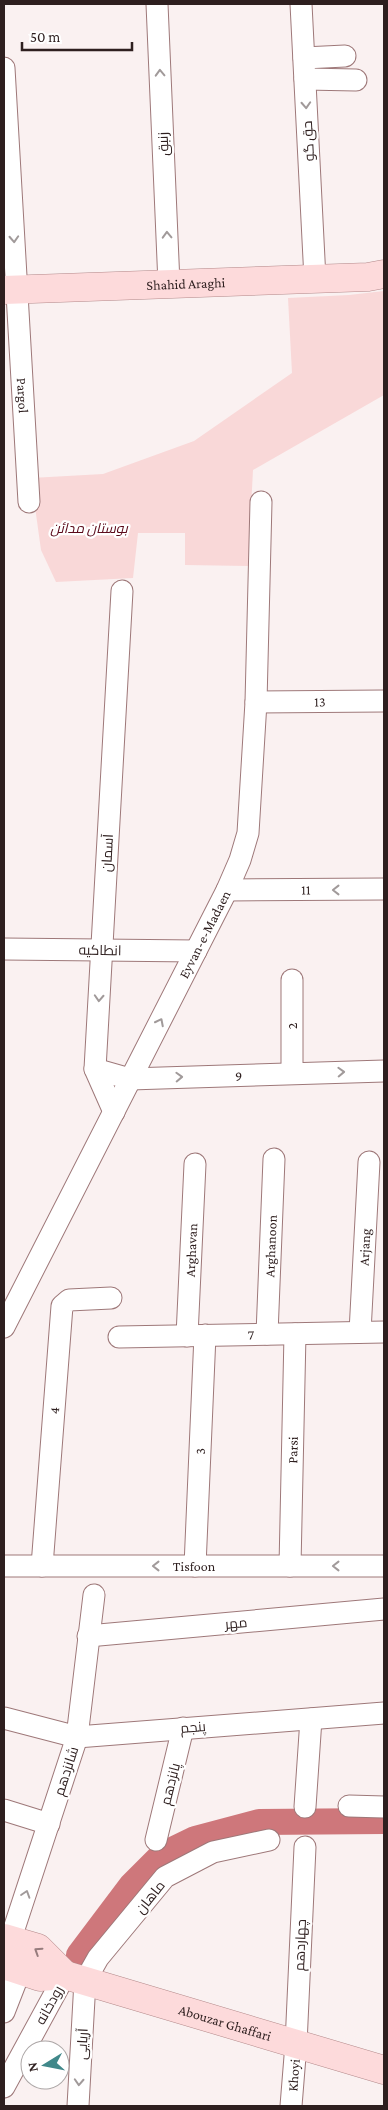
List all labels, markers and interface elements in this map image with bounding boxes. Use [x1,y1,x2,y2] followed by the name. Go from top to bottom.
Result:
[22,20,132,52] scale bar
[30,29,60,45] text: 50 m
[155,69,166,77] one-way arrow
[301,102,311,109] one-way arrow
[299,120,318,162] street label: حق گو
[155,132,172,156] street label: زنبق
[162,231,172,239] one-way arrow
[8,235,19,243] one-way arrow
[146,274,226,293] street label: Shahid Araghi
[14,377,32,414] street label: Pargol
[50,520,129,537] park label: بوستان مدائن
[314,693,326,710] street label: 13
[98,833,116,873] street label: آسمان
[301,881,311,898] street label: 11
[331,885,339,895] one-way arrow
[175,887,234,981] street label: Eyvan-e-Madaen
[78,942,122,958] street label: انطاکیه
[93,995,104,1003] one-way arrow
[154,1018,164,1027] one-way arrow
[284,1022,300,1029] street label: 2
[235,1067,242,1084] street label: 9
[338,1067,346,1077] one-way arrow
[175,1072,183,1083] one-way arrow
[261,1214,280,1278] street label: Arghanoon
[182,1222,200,1277] street label: Arghavan
[356,1228,373,1266] street label: Arjang
[248,1326,255,1343] street label: 7
[46,1406,62,1415] street label: 4
[284,1436,301,1464] street label: Parsi
[192,1447,208,1455] street label: 3
[173,1558,216,1574] street label: Tisfoon
[151,1561,159,1571] one-way arrow
[331,1561,339,1571] one-way arrow
[223,1614,248,1632] street label: مهر
[180,1718,207,1738] street label: پنجم
[51,1744,83,1798] street label: شانزدهم
[157,1761,185,1807] street label: پانزدهم
[132,1877,168,1917] street label: ماهان
[20,1891,30,1899] one-way arrow
[291,1919,311,1971] street label: چهاردهم
[34,1948,44,1957] one-way arrow
[32,1983,66,2027] street label: رودخانه
[177,2001,274,2044] street label: Abouzar Ghaffari
[73,2028,91,2060] street label: آریایی
[20,2040,70,2090] north arrow
[284,2058,303,2092] street label: Khoyi
[23,2061,41,2073] text: N
[74,2078,85,2086] one-way arrow

